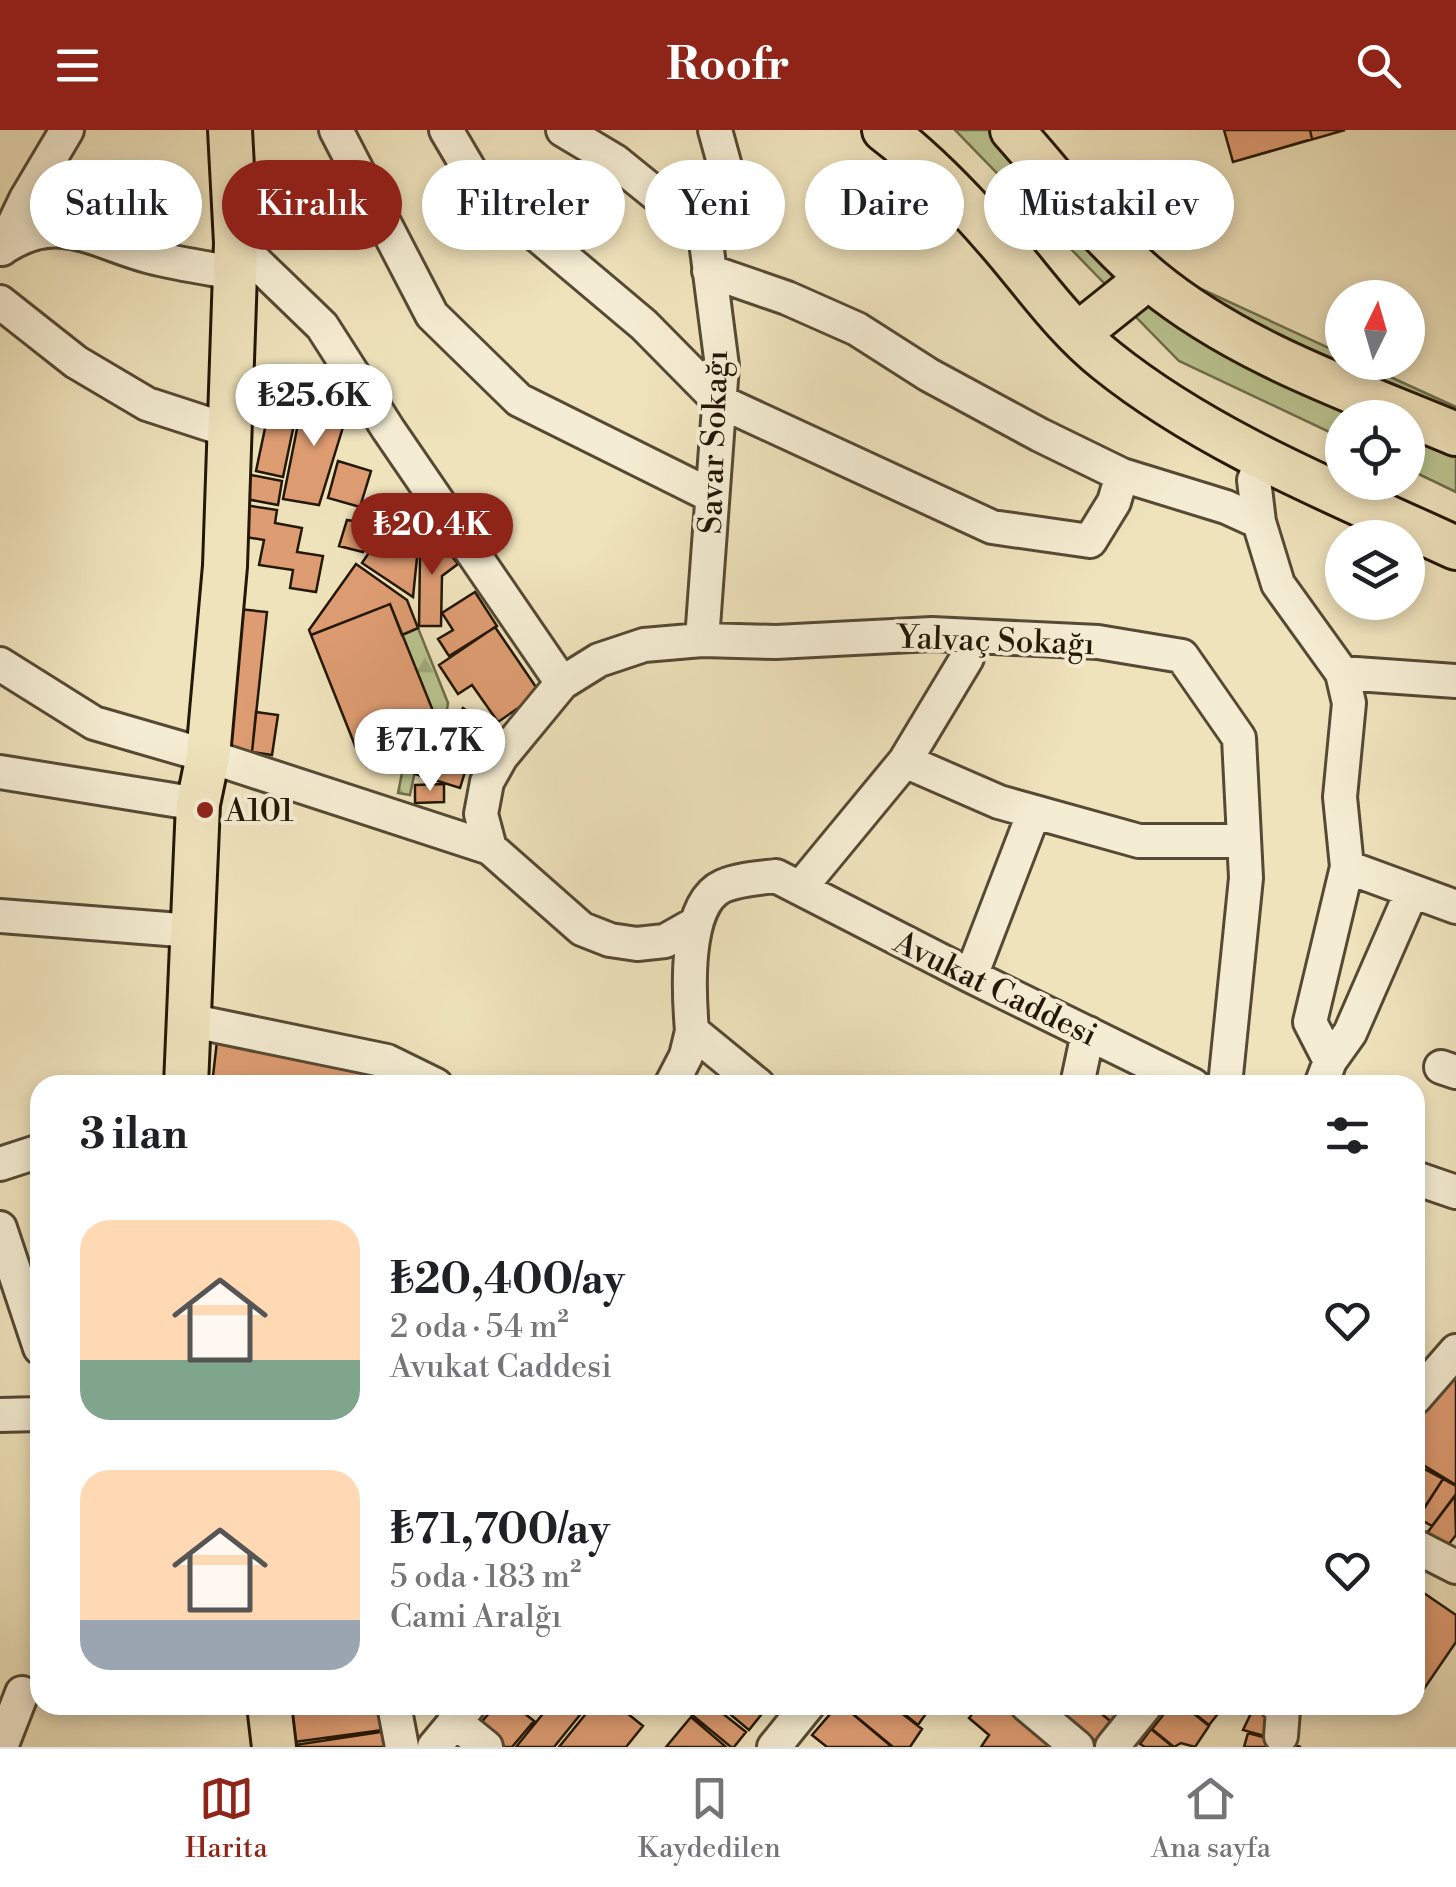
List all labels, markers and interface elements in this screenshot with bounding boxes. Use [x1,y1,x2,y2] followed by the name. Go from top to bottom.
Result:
[666,37,790,94] text: Roofr
[50,38,105,93] icon: menu
[1351,38,1406,93] icon: search
[30,160,202,250] chip: Satılık
[222,160,402,250] chip: Kiralık
[422,160,625,250] chip: Filtreler
[645,160,785,250] chip: Yeni
[805,160,964,250] chip: Daire
[984,160,1234,250] chip: Müstakil ev
[1325,280,1425,380] north arrow
[1325,280,1425,620] map controls
[691,349,737,535] street label: Savar Sokağı
[233,364,395,449] pin: ₺25.6K
[257,376,371,416] text: ₺25.6K
[1325,400,1425,500] button: locate
[351,493,513,578] pin: ₺20.4K
[373,505,491,545] text: ₺20.4K
[1325,520,1425,620] button: layers
[895,617,1095,664] street label: Yalvaç Sokağı
[349,709,511,794] pin: ₺71.7K
[376,721,484,761] text: ₺71.7K
[224,791,294,831] place label: A101
[194,799,216,821] marker: A101
[886,922,1104,1055] street label: Avukat Caddesi
[1320,1108,1375,1163] icon: filters
[80,1109,188,1162] text: 3 ilan
[390,1254,625,1307] text: ₺20,400/ay
[160,1260,280,1380] icon: home
[1320,1293,1375,1348] icon: heart
[390,1307,569,1347] text: 2 oda · 54 m²
[390,1347,612,1387] text: Avukat Caddesi
[390,1504,610,1557] text: ₺71,700/ay
[160,1510,280,1630] icon: home
[1320,1543,1375,1598] icon: heart
[390,1557,581,1597] text: 5 oda · 183 m²
[390,1597,562,1637] text: Cami Aralğı
[185,1771,268,1866] tab: Harita
[638,1771,781,1866] tab: Kaydedilen
[1151,1771,1271,1866] tab: Ana sayfa

